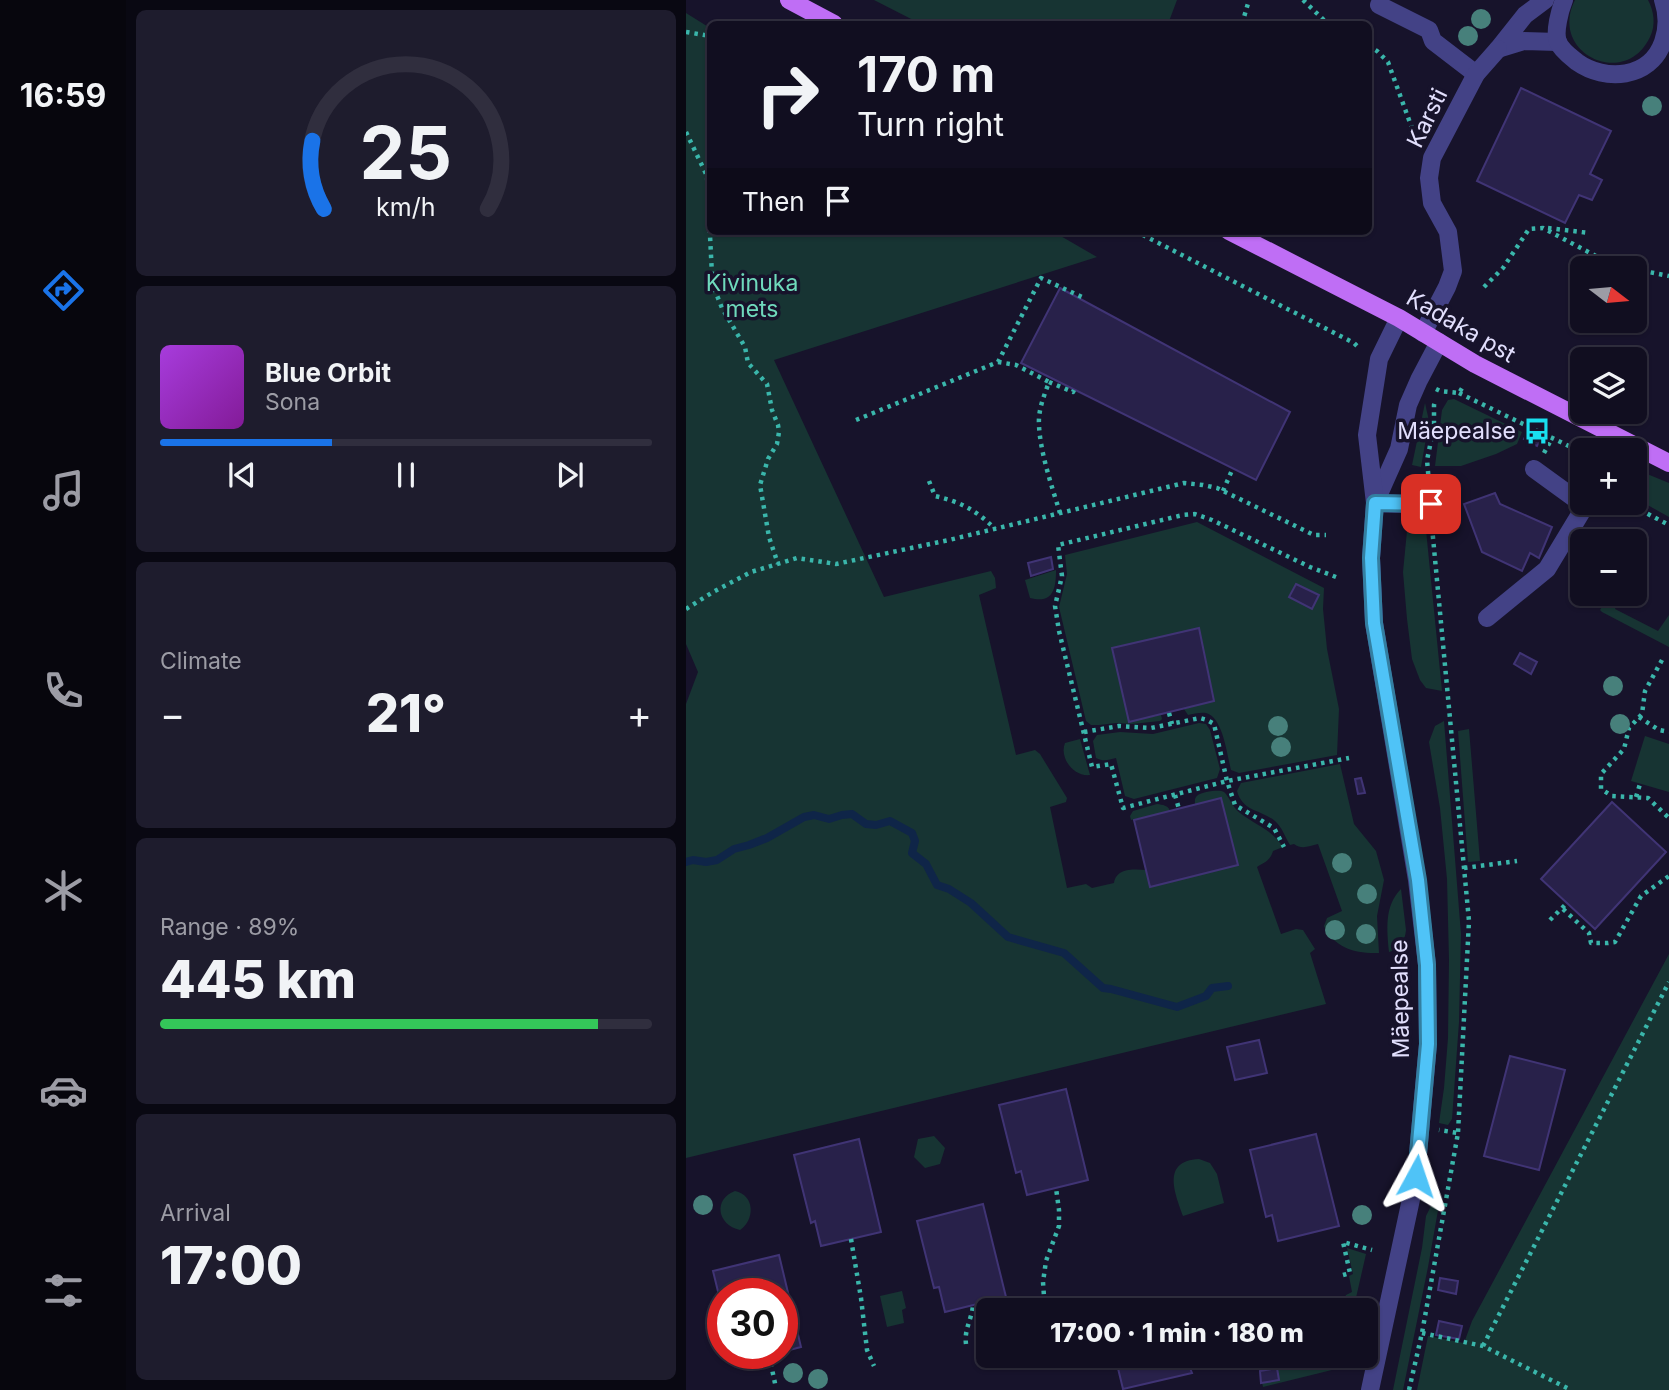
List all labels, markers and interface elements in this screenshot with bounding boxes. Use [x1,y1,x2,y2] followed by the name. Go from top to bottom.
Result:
[857,45,995,104] text: 170 m
[742,49,833,140] icon: right
[20,76,106,115] text: 16:59
[1401,84,1453,152] street label: Karsti
[857,105,1004,144] text: Turn right
[360,108,452,197] text: 25
[819,182,857,220] icon: arrive
[742,186,805,217] text: Then
[376,192,436,222] text: km/h
[1570,256,1647,332] north arrow
[1570,256,1647,606] map controls
[39,266,88,315] icon: directions
[706,269,798,323] park label: Kivinuka mets
[1402,284,1521,369] street label: Kadaka pst
[1570,347,1647,424] button: layers
[265,357,391,388] text: Blue Orbit
[265,388,320,416] text: Sona
[1522,416,1552,446] bus stop icon: Mäepealse
[1397,417,1516,445] place label: Mäepealse
[1570,438,1647,515] button: +
[223,456,261,494] icon: previous
[387,456,425,494] icon: pause
[551,456,589,494] icon: next
[39,466,88,515] icon: music
[1401,474,1461,534] pin
[1412,485,1450,523] icon: arrive
[1570,529,1647,606] button: −
[160,647,242,675] text: Climate
[39,666,88,715] icon: phone
[366,682,446,745] text: 21°
[160,691,185,737] text: −
[627,691,652,737] text: +
[39,866,88,915] icon: climate
[160,913,299,941] text: Range · 89%
[1385,939,1415,1059] street label: Mäepealse
[160,948,356,1011] text: 445 km
[39,1066,88,1115] icon: car
[1379,1139,1453,1213] position arrow
[160,1199,231,1227] text: Arrival
[160,1234,302,1297] text: 17:00
[39,1266,88,1315] icon: filters
[707,1278,798,1369] speed limit sign: 30
[1050,1317,1304,1348] text: 17:00 · 1 min · 180 m

